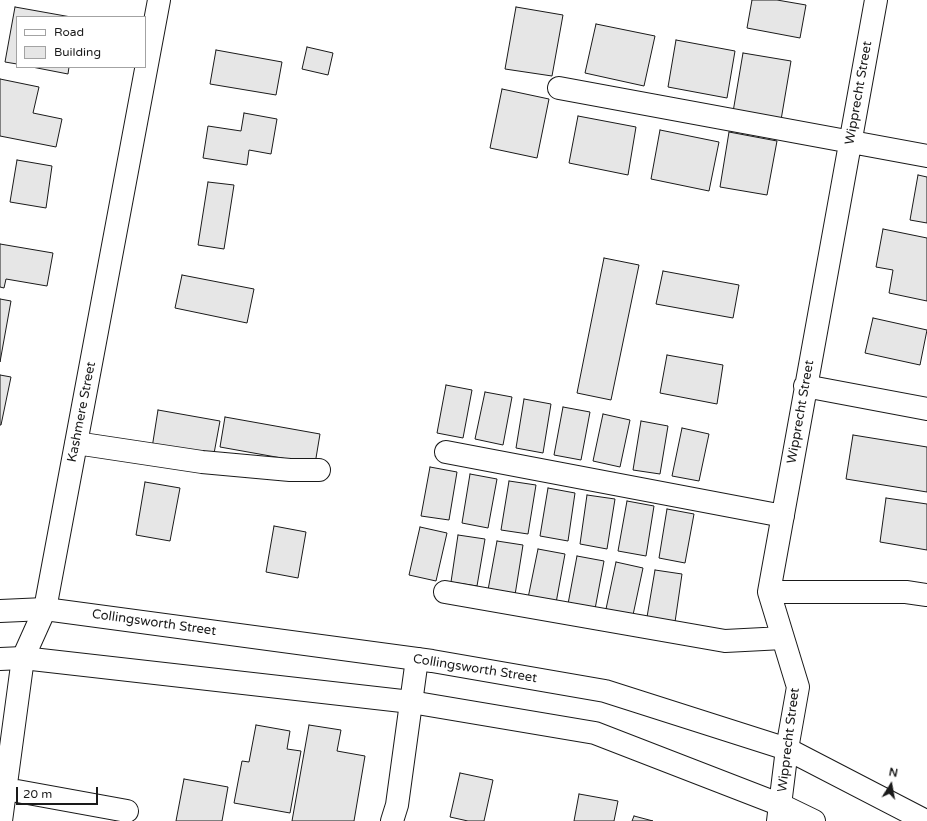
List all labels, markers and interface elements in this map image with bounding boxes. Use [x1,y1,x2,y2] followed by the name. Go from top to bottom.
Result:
[16,16,146,68] legend
[54,25,84,39] text: Road
[842,40,876,146] street label: Wipprecht Street
[54,45,101,59] text: Building
[784,359,818,465] street label: Wipprecht Street
[65,360,99,464] street label: Kashmere Street
[91,607,217,639] street label: Collingsworth Street
[412,651,538,687] street label: Collingsworth Street
[775,687,803,793] street label: Wipprecht Street
[871,765,911,805] north arrow
[888,766,899,780] text: N
[18,779,100,805] scale bar
[23,787,52,801] text: 20 m

